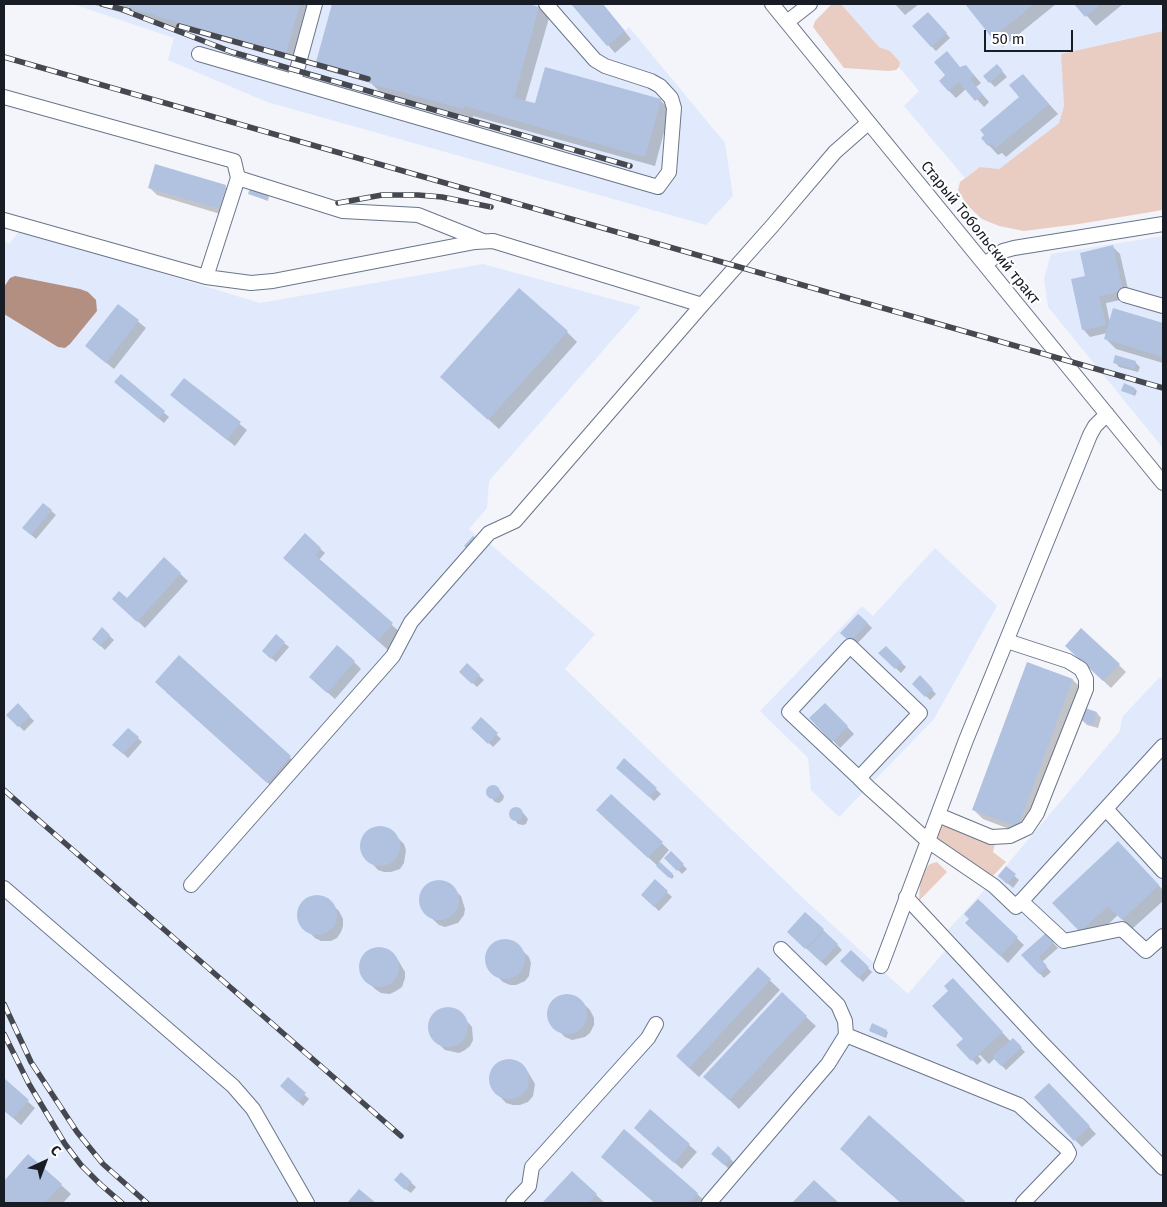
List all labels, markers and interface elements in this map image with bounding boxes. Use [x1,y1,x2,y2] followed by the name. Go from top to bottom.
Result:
[987,20,1076,52] scale bar
[992,30,1025,48] text: 50 m
[917,158,1043,308] street label: Старый Тобольский тракт
[20,1137,70,1187] north arrow
[47,1142,64,1160] text: С

